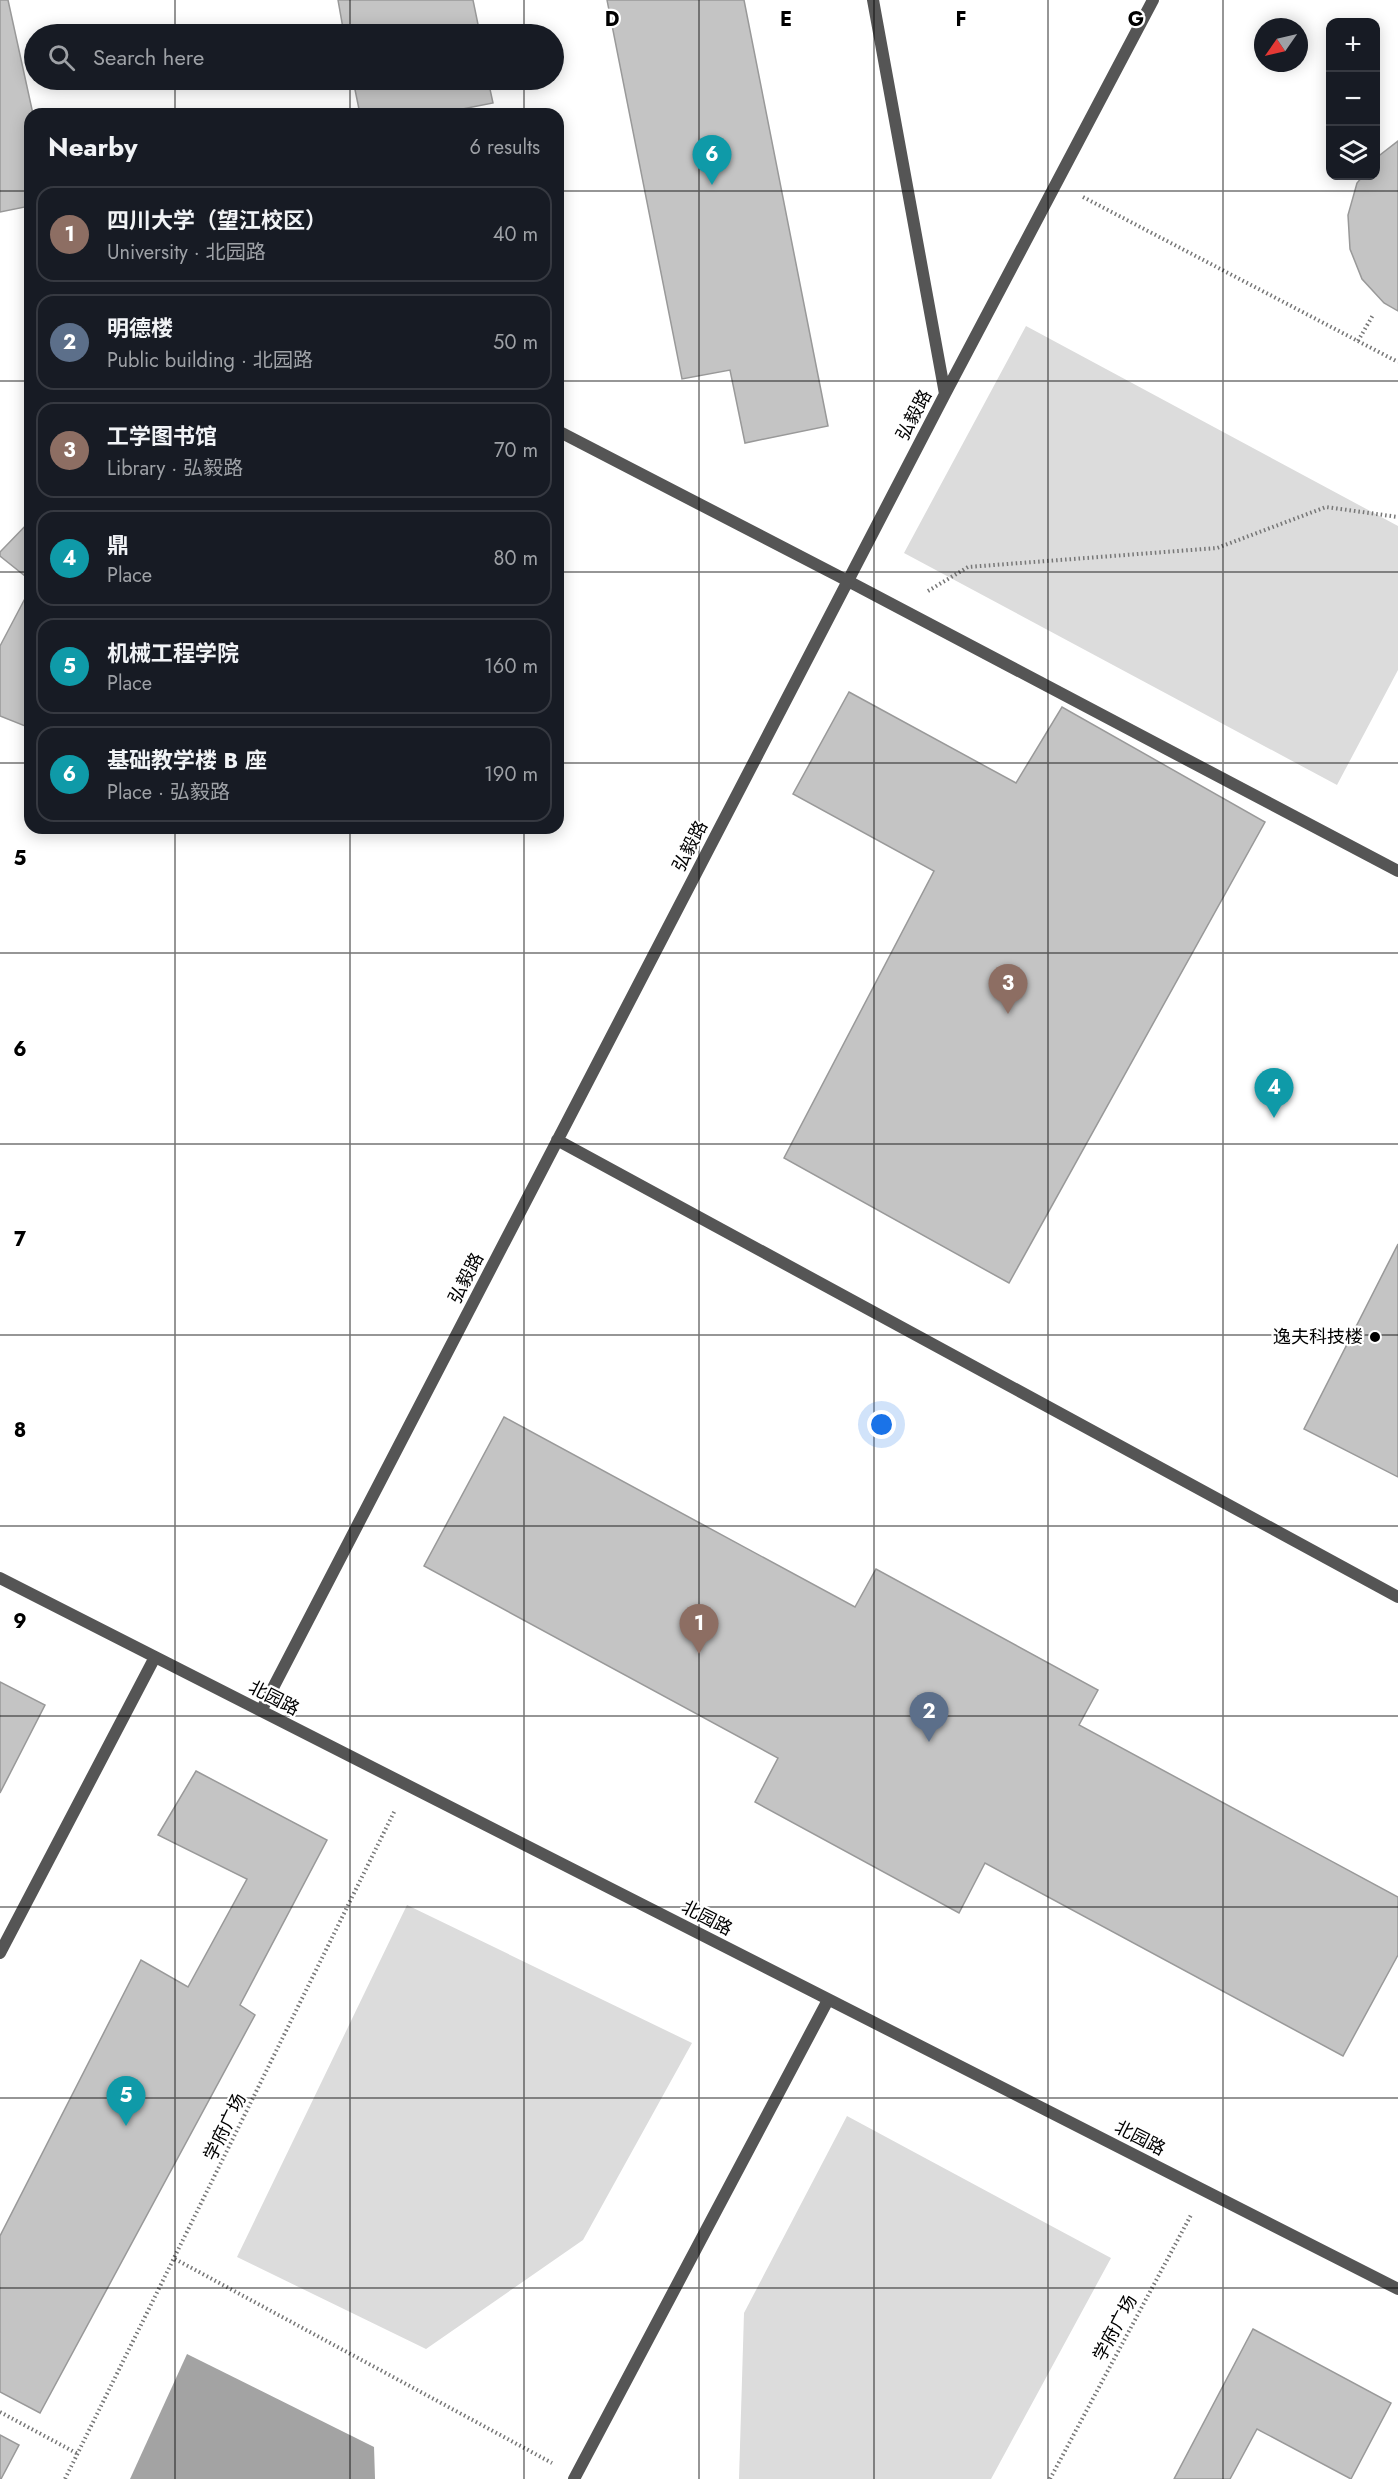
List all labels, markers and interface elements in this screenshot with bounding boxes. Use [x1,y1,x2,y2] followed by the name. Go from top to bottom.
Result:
[605,5,619,34] text: D
[780,5,792,34] text: E
[955,5,967,34] text: F
[1128,5,1144,34] text: G
[1254,18,1308,72] north arrow
[1326,18,1380,180] map controls
[1326,18,1380,72] button: +
[24,24,564,90] search box
[45,41,78,74] icon: search
[93,41,204,73] text: Search here
[1326,72,1380,126] button: −
[1326,126,1380,180] button: layers
[48,128,137,166] text: Nearby
[470,133,540,162] text: 6 results
[692,136,732,185] pin: 6
[107,204,327,236] text: 四川大学（望江校区）
[64,220,75,249] text: 1
[493,220,538,249] text: 40 m
[107,238,266,267] text: University · 北园路
[107,312,173,344] text: 明德楼
[63,328,76,357] text: 2
[493,328,538,357] text: 50 m
[107,346,313,375] text: Public building · 北园路
[890,385,938,445] street label: 弘毅路
[107,420,217,452] text: 工学图书馆
[63,436,76,465] text: 3
[494,436,538,465] text: 70 m
[107,454,243,483] text: Library · 弘毅路
[107,529,129,561] text: 鼎
[63,544,76,573] text: 4
[493,544,538,573] text: 80 m
[107,561,152,590] text: Place
[107,637,239,669] text: 机械工程学院
[63,652,76,681] text: 5
[484,652,538,681] text: 160 m
[107,669,152,698] text: Place
[107,744,267,776] text: 基础教学楼 B 座
[63,760,76,789] text: 6
[484,760,538,789] text: 190 m
[107,778,230,807] text: Place · 弘毅路
[666,816,714,876] street label: 弘毅路
[14,844,27,873] text: 5
[988,964,1028,1014] pin: 3
[13,1035,27,1064] text: 6
[1254,1068,1294,1118] pin: 4
[14,1225,27,1254] text: 7
[442,1248,490,1308] street label: 弘毅路
[1273,1324,1363,1350] place label: 逸夫科技楼
[1368,1330,1382,1344] marker: 逸夫科技楼
[867,1410,896,1439] your location
[14,1416,26,1445] text: 8
[680,1604,718,1654] pin: 1
[13,1607,27,1636] text: 9
[244,1674,304,1722] street label: 北园路
[910,1692,948,1742] pin: 2
[677,1894,737,1942] street label: 北园路
[106,2076,146,2126] pin: 5
[198,2089,252,2165] street label: 学府广场
[1110,2114,1170,2162] street label: 北园路
[1087,2290,1143,2366] street label: 学府广场

